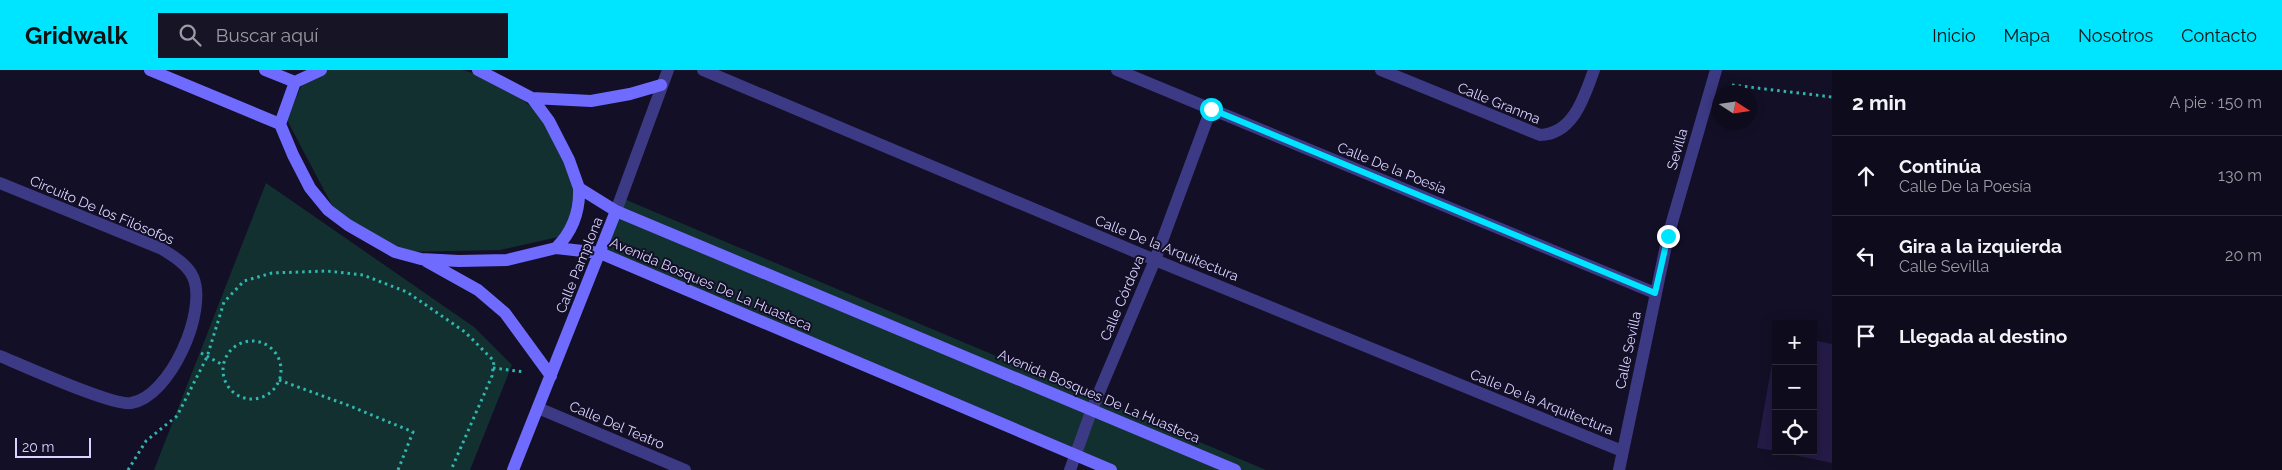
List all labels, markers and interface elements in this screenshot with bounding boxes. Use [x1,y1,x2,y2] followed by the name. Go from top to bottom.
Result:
[158,13,508,58] search box
[25,21,128,50] text: Gridwalk
[176,21,204,49] icon: search
[216,24,318,46] text: Buscar aquí
[1932,25,1976,46] text: Inicio
[2004,25,2050,46] text: Mapa
[2078,25,2153,46] text: Nosotros
[2181,25,2257,46] text: Contacto
[1455,79,1543,127] street label: Calle Granma
[1712,85,1757,130] north arrow
[1852,90,1906,115] text: 2 min
[2170,93,2262,112] text: A pie · 150 m
[1200,98,1223,121] route start
[1663,126,1691,172] street label: Sevilla
[1335,139,1449,197] street label: Calle De la Poesía
[1899,155,1981,177] text: Continúa
[1852,162,1880,190] icon: ahead
[2218,166,2262,185] text: 130 m
[28,172,177,248] street label: Circuito De los Filósofos
[1899,177,2032,196] text: Calle De la Poesía
[1093,212,1241,284] street label: Calle De la Arquitectura
[552,215,606,315] street label: Calle Pamplona
[1657,225,1680,248] route end
[608,234,814,334] street label: Avenida Bosques De La Huasteca
[1899,235,2062,257] text: Gira a la izquierda
[1852,242,1880,270] icon: left
[2225,246,2262,265] text: 20 m
[1097,253,1147,343] street label: Calle Córdova
[1899,257,1989,276] text: Calle Sevilla
[1612,310,1644,390] street label: Calle Sevilla
[1772,320,1817,455] map controls
[1772,320,1817,365] button: +
[1852,322,1880,350] icon: arrive
[1899,325,2067,347] text: Llegada al destino
[996,346,1202,446] street label: Avenida Bosques De La Huasteca
[1772,365,1817,410] button: −
[1468,366,1616,438] street label: Calle De la Arquitectura
[567,398,667,452] street label: Calle Del Teatro
[1772,410,1817,455] button: locate
[15,435,91,458] scale bar
[22,439,54,455] text: 20 m

